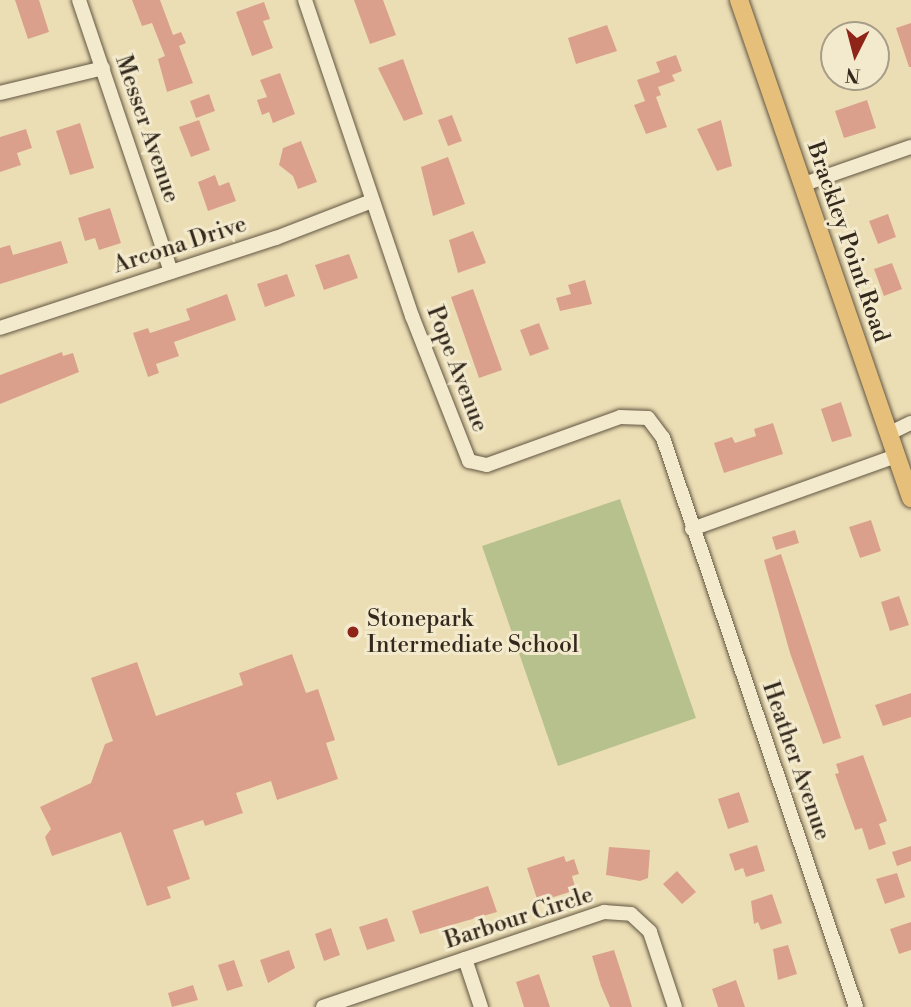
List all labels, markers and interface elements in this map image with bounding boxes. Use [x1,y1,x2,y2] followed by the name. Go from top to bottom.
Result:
[820,21,890,91] north arrow
[109,52,185,206] street label: Messer Avenue
[844,62,862,88] text: N
[801,138,895,346] street label: Brackley Point Road
[110,210,250,280] street label: Arcona Drive
[420,302,494,436] street label: Pope Avenue
[367,605,579,659] place label: Stonepark Intermediate School
[345,624,361,640] marker: Stonepark Intermediate School
[756,678,836,844] street label: Heather Avenue
[441,881,597,955] street label: Barbour Circle

